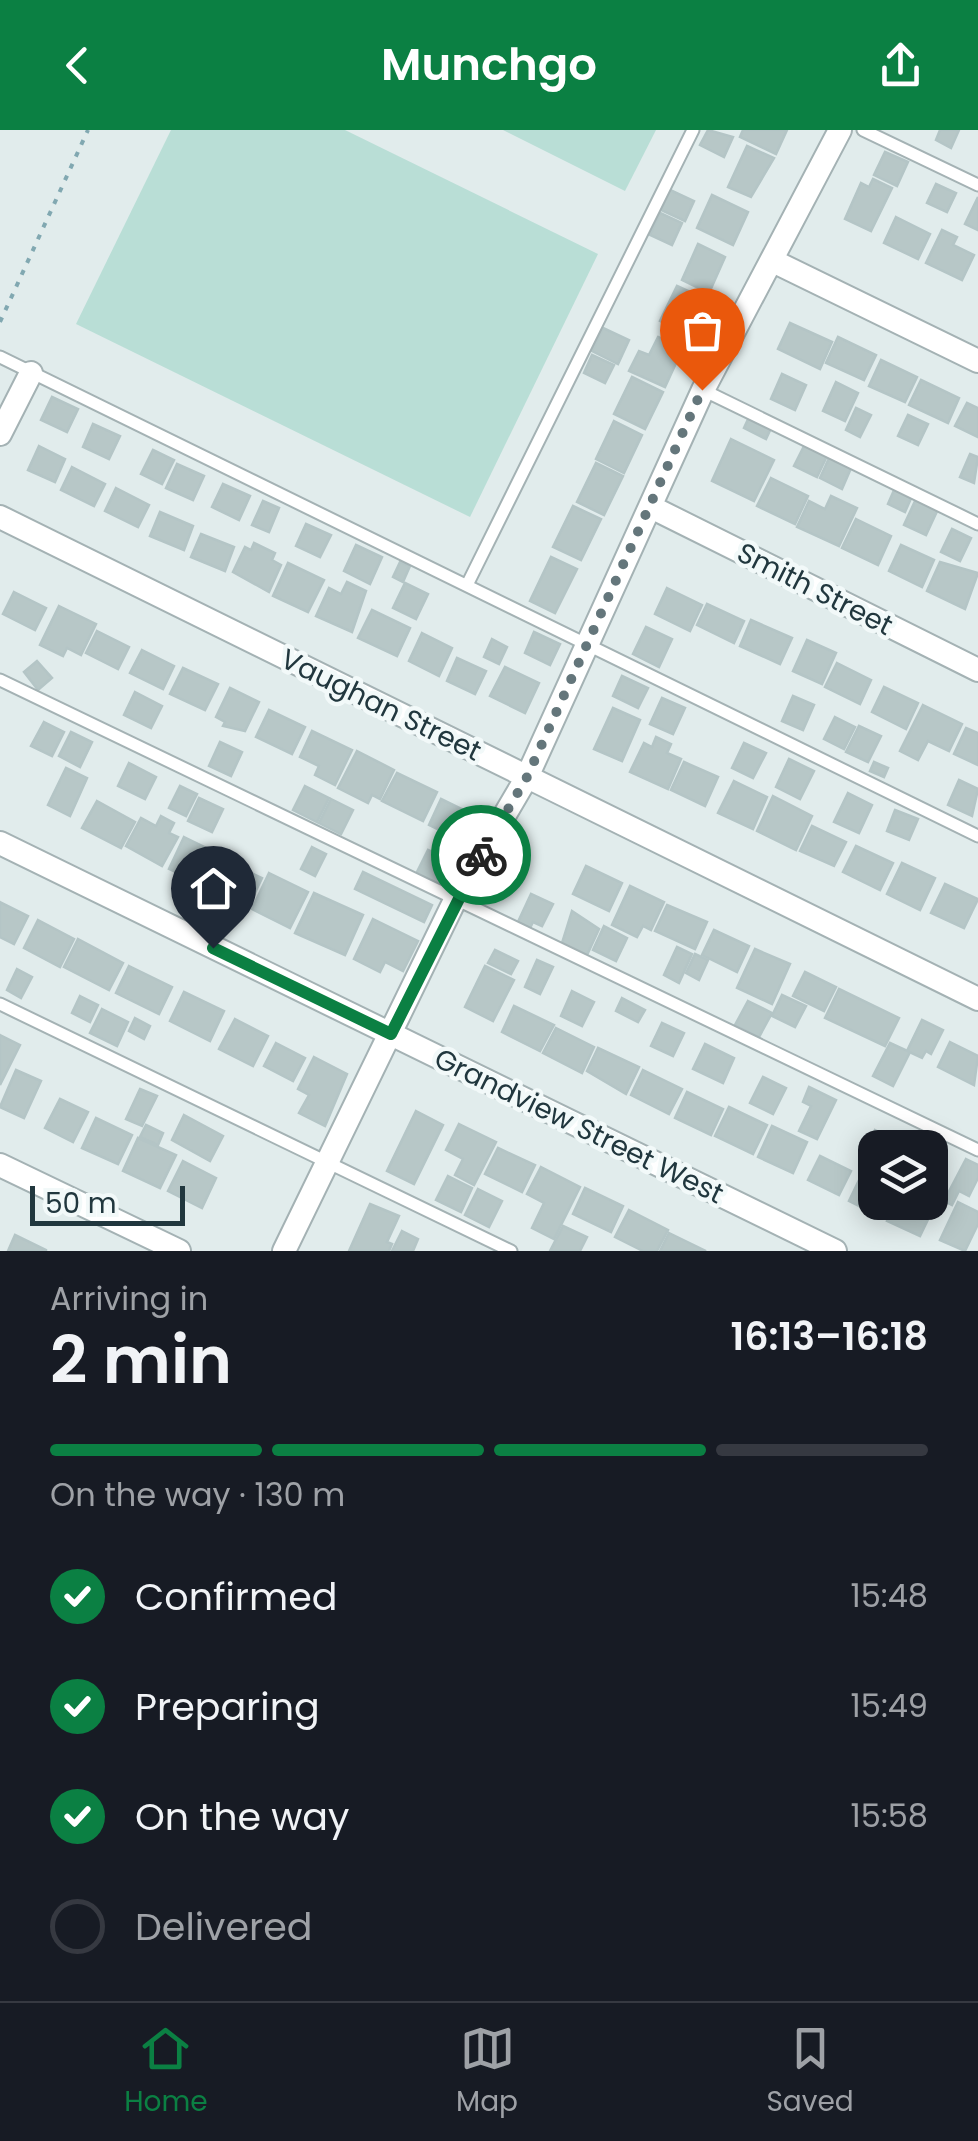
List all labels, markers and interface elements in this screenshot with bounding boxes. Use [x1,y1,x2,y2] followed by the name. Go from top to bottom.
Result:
[381,33,597,96] text: Munchgo
[50,38,105,93] icon: back
[873,38,928,93] icon: share
[660,288,745,391] pin
[675,303,730,358] icon: bag
[731,533,899,645] street label: Smith Street
[274,639,488,771] street label: Vaughan Street
[431,805,531,905] courier
[454,828,509,883] icon: bike
[171,846,256,949] pin
[186,861,241,916] icon: home
[428,1039,730,1213] street label: Grandview Street West
[858,1130,948,1220] map controls
[858,1130,948,1220] button: layers
[30,1181,185,1226] scale bar
[45,1184,116,1223] text: 50 m
[50,1276,208,1321] text: Arriving in
[730,1310,928,1363] text: 16:13–16:18
[50,1315,232,1406] text: 2 min
[50,1472,345,1517] text: On the way · 130 m
[50,1569,105,1624] icon: check
[135,1570,337,1623] text: Confirmed
[851,1573,928,1618] text: 15:48
[50,1679,105,1734] icon: check
[135,1680,320,1733] text: Preparing
[851,1683,928,1728] text: 15:49
[50,1789,105,1844] icon: check
[135,1790,349,1843] text: On the way
[851,1793,928,1838] text: 15:58
[135,1900,312,1953] text: Delivered
[124,2021,208,2123] tab: Home
[456,2021,518,2123] tab: Map
[766,2021,854,2123] tab: Saved

